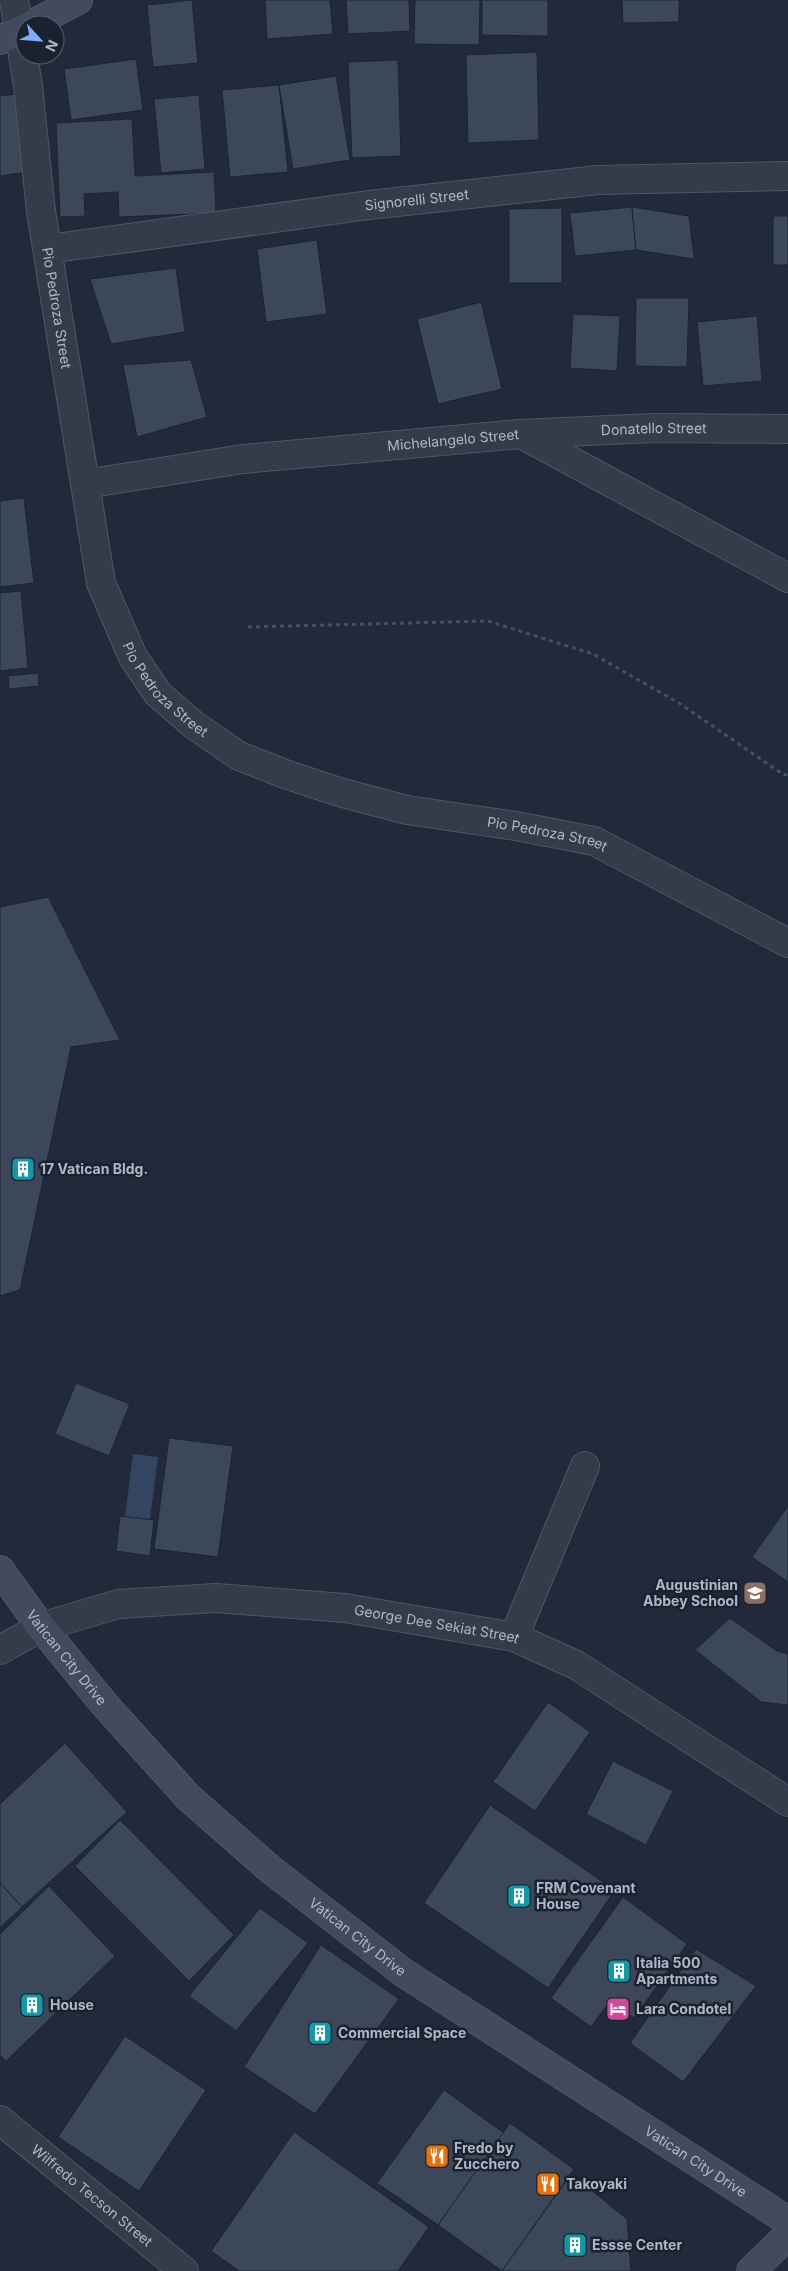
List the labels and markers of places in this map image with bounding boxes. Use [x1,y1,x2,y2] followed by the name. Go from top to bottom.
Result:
[10,1156,36,1182] building icon: 17 Vatican Bldg.
[40,1160,148,1177] place label: 17 Vatican Bldg.
[643,1576,738,1609] place label: Augustinian Abbey School
[742,1580,768,1606] school or university icon: Augustinian Abbey School
[536,1879,636,1912] place label: FRM Covenant House
[506,1883,532,1909] building icon: FRM Covenant House
[636,1954,718,1987] place label: Italia 500 Apartments
[606,1958,632,1984] building icon: Italia 500 Apartments
[19,1992,45,2018] building icon: House
[50,1996,94,2013] place label: House
[605,1996,631,2022] hotel icon: Lara Condotel
[636,2000,731,2017] place label: Lara Condotel
[307,2020,333,2046] building icon: Commercial Space
[338,2024,466,2041] place label: Commercial Space
[454,2139,520,2172] place label: Fredo by Zucchero
[424,2143,450,2169] restaurant icon: Fredo by Zucchero
[535,2171,561,2197] restaurant icon: Takoyaki
[566,2175,627,2192] place label: Takoyaki
[562,2232,588,2258] building icon: Essse Center
[592,2236,682,2253] place label: Essse Center

